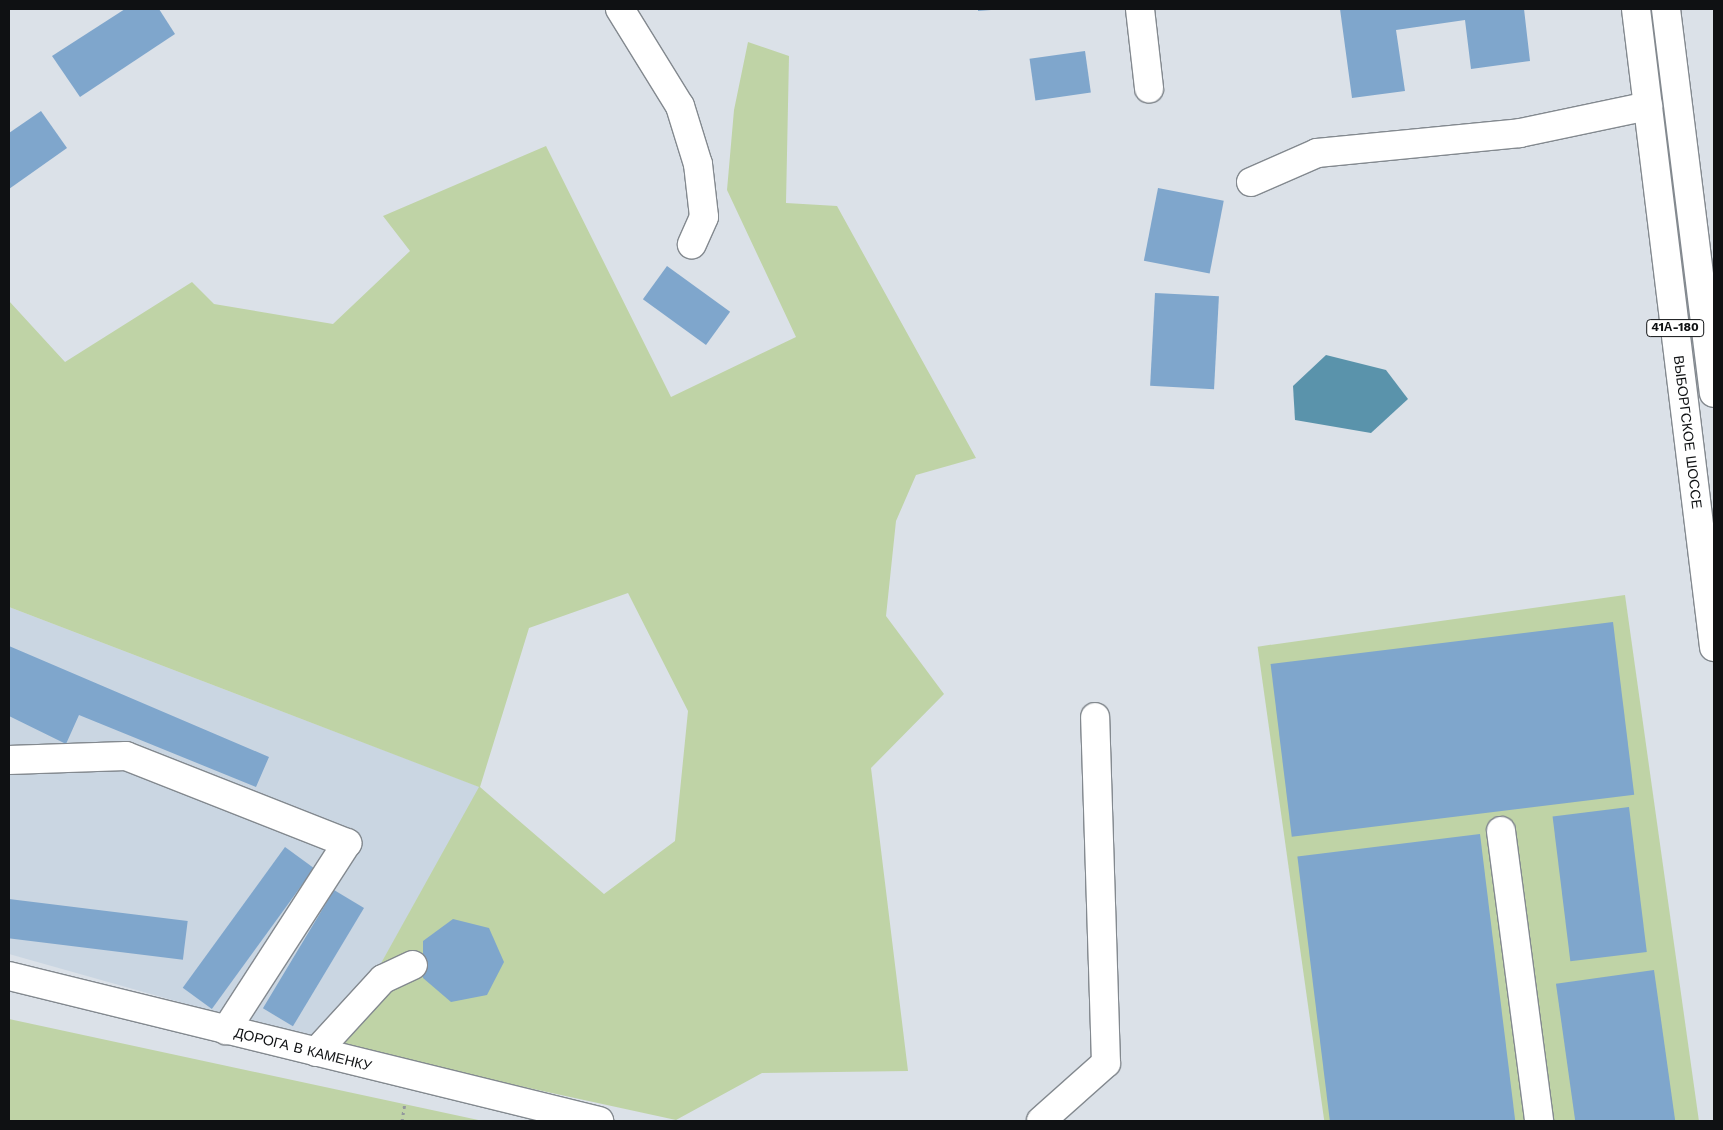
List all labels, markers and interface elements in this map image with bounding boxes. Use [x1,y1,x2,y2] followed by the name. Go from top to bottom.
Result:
[1645,318,1705,338] road number: 41А-180
[1670,354,1706,510] street label: ВЫБОРГСКОЕ ШОССЕ
[233,1024,373,1074] street label: ДОРОГА В КАМЕНКУ

